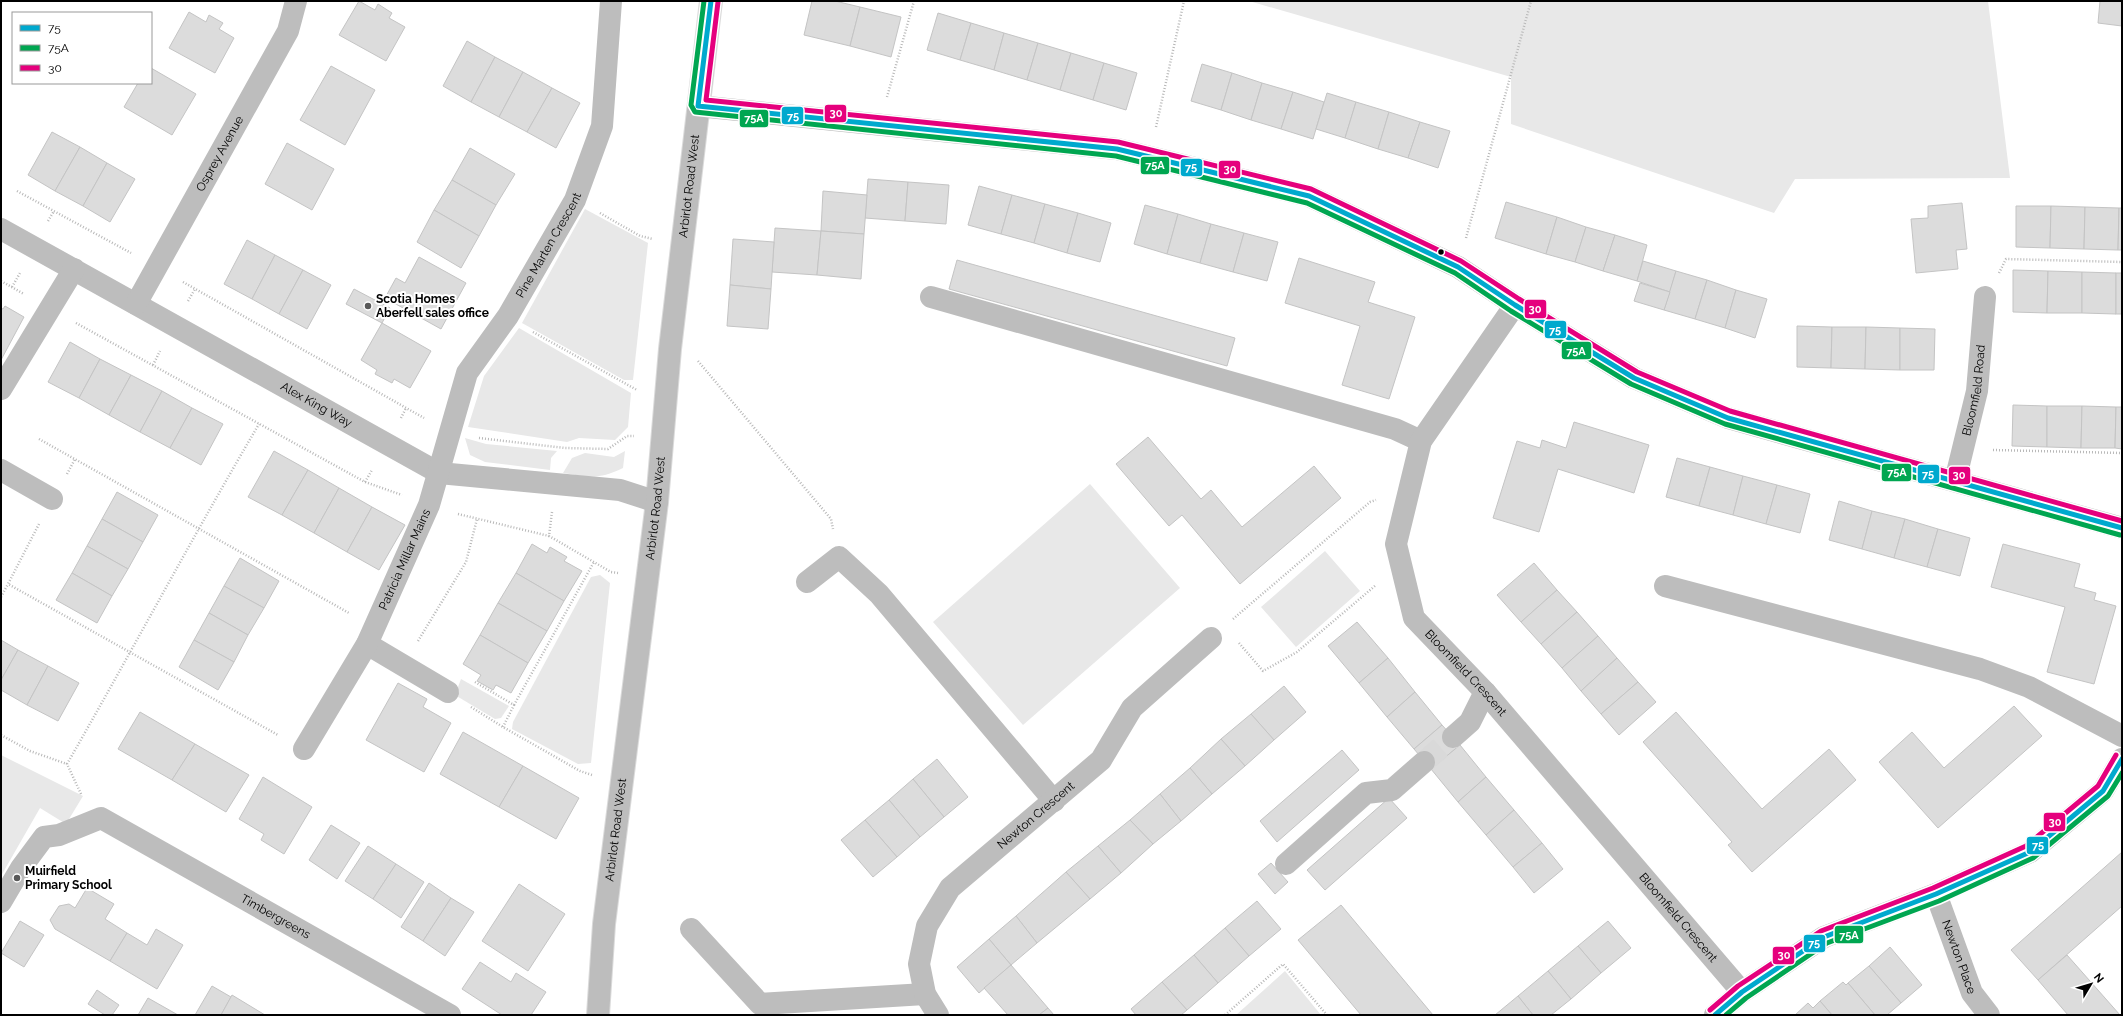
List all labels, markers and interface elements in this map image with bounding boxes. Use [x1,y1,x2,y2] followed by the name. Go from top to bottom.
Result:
[12,12,152,84] legend
[48,21,61,35] text: 75
[48,41,69,55] text: 75A
[48,61,62,75] text: 30
[824,104,847,123] line badge: 30
[781,106,804,125] line badge: 75
[830,107,843,120] text: 30
[739,109,769,128] line badge: 75A
[787,110,799,123] text: 75
[744,112,764,125] text: 75A
[193,114,246,194] street label: Osprey Avenue
[676,134,702,239] street label: Arbirlot Road West
[1140,156,1170,175] line badge: 75A
[1180,158,1203,177] line badge: 75
[1145,159,1165,172] text: 75A
[1218,160,1241,179] line badge: 30
[1185,161,1197,174] text: 75
[1224,163,1237,176] text: 30
[513,191,584,300] street label: Pine Marten Crescent
[1436,247,1446,257] unlabelled marker
[376,292,489,320] place label: Scotia Homes Aberfell sales office
[1524,299,1547,319] line badge: 30
[363,301,373,311] marker: Scotia Homes Aberfell sales office
[1529,303,1542,316] text: 30
[1544,320,1567,339] line badge: 75
[1549,324,1561,337] text: 75
[1561,341,1592,360] line badge: 75A
[1959,344,1988,437] street label: Bloomfield Road
[1566,345,1586,358] text: 75A
[278,379,355,430] street label: Alex King Way
[643,456,668,561] street label: Arbirlot Road West
[1881,463,1912,482] line badge: 75A
[1917,464,1940,484] line badge: 75
[1887,466,1907,479] text: 75A
[1948,466,1971,485] line badge: 30
[1922,468,1934,481] text: 75
[1953,469,1966,482] text: 30
[376,507,433,612] street label: Patricia Millar Mains
[1422,627,1510,719] street label: Bloomfield Crescent
[602,777,629,882] street label: Arbirlot Road West
[994,779,1077,852] street label: Newton Crescent
[2043,812,2066,832] line badge: 30
[2049,816,2062,829] text: 30
[2026,836,2049,855] line badge: 75
[2032,839,2044,852] text: 75
[25,864,112,892] place label: Muirfield Primary School
[1636,870,1720,965] street label: Bloomfield Crescent
[12,873,22,883] marker: Muirfield Primary School
[238,891,313,942] street label: Timbergreens
[1939,918,1979,996] street label: Newton Place
[1834,925,1864,944] line badge: 75A
[1839,929,1859,942] text: 75A
[1803,934,1826,953] line badge: 75
[1808,937,1820,950] text: 75
[1772,946,1795,965] line badge: 30
[1778,949,1791,962] text: 30
[2071,964,2111,1004] north arrow
[2091,971,2106,985] text: N

